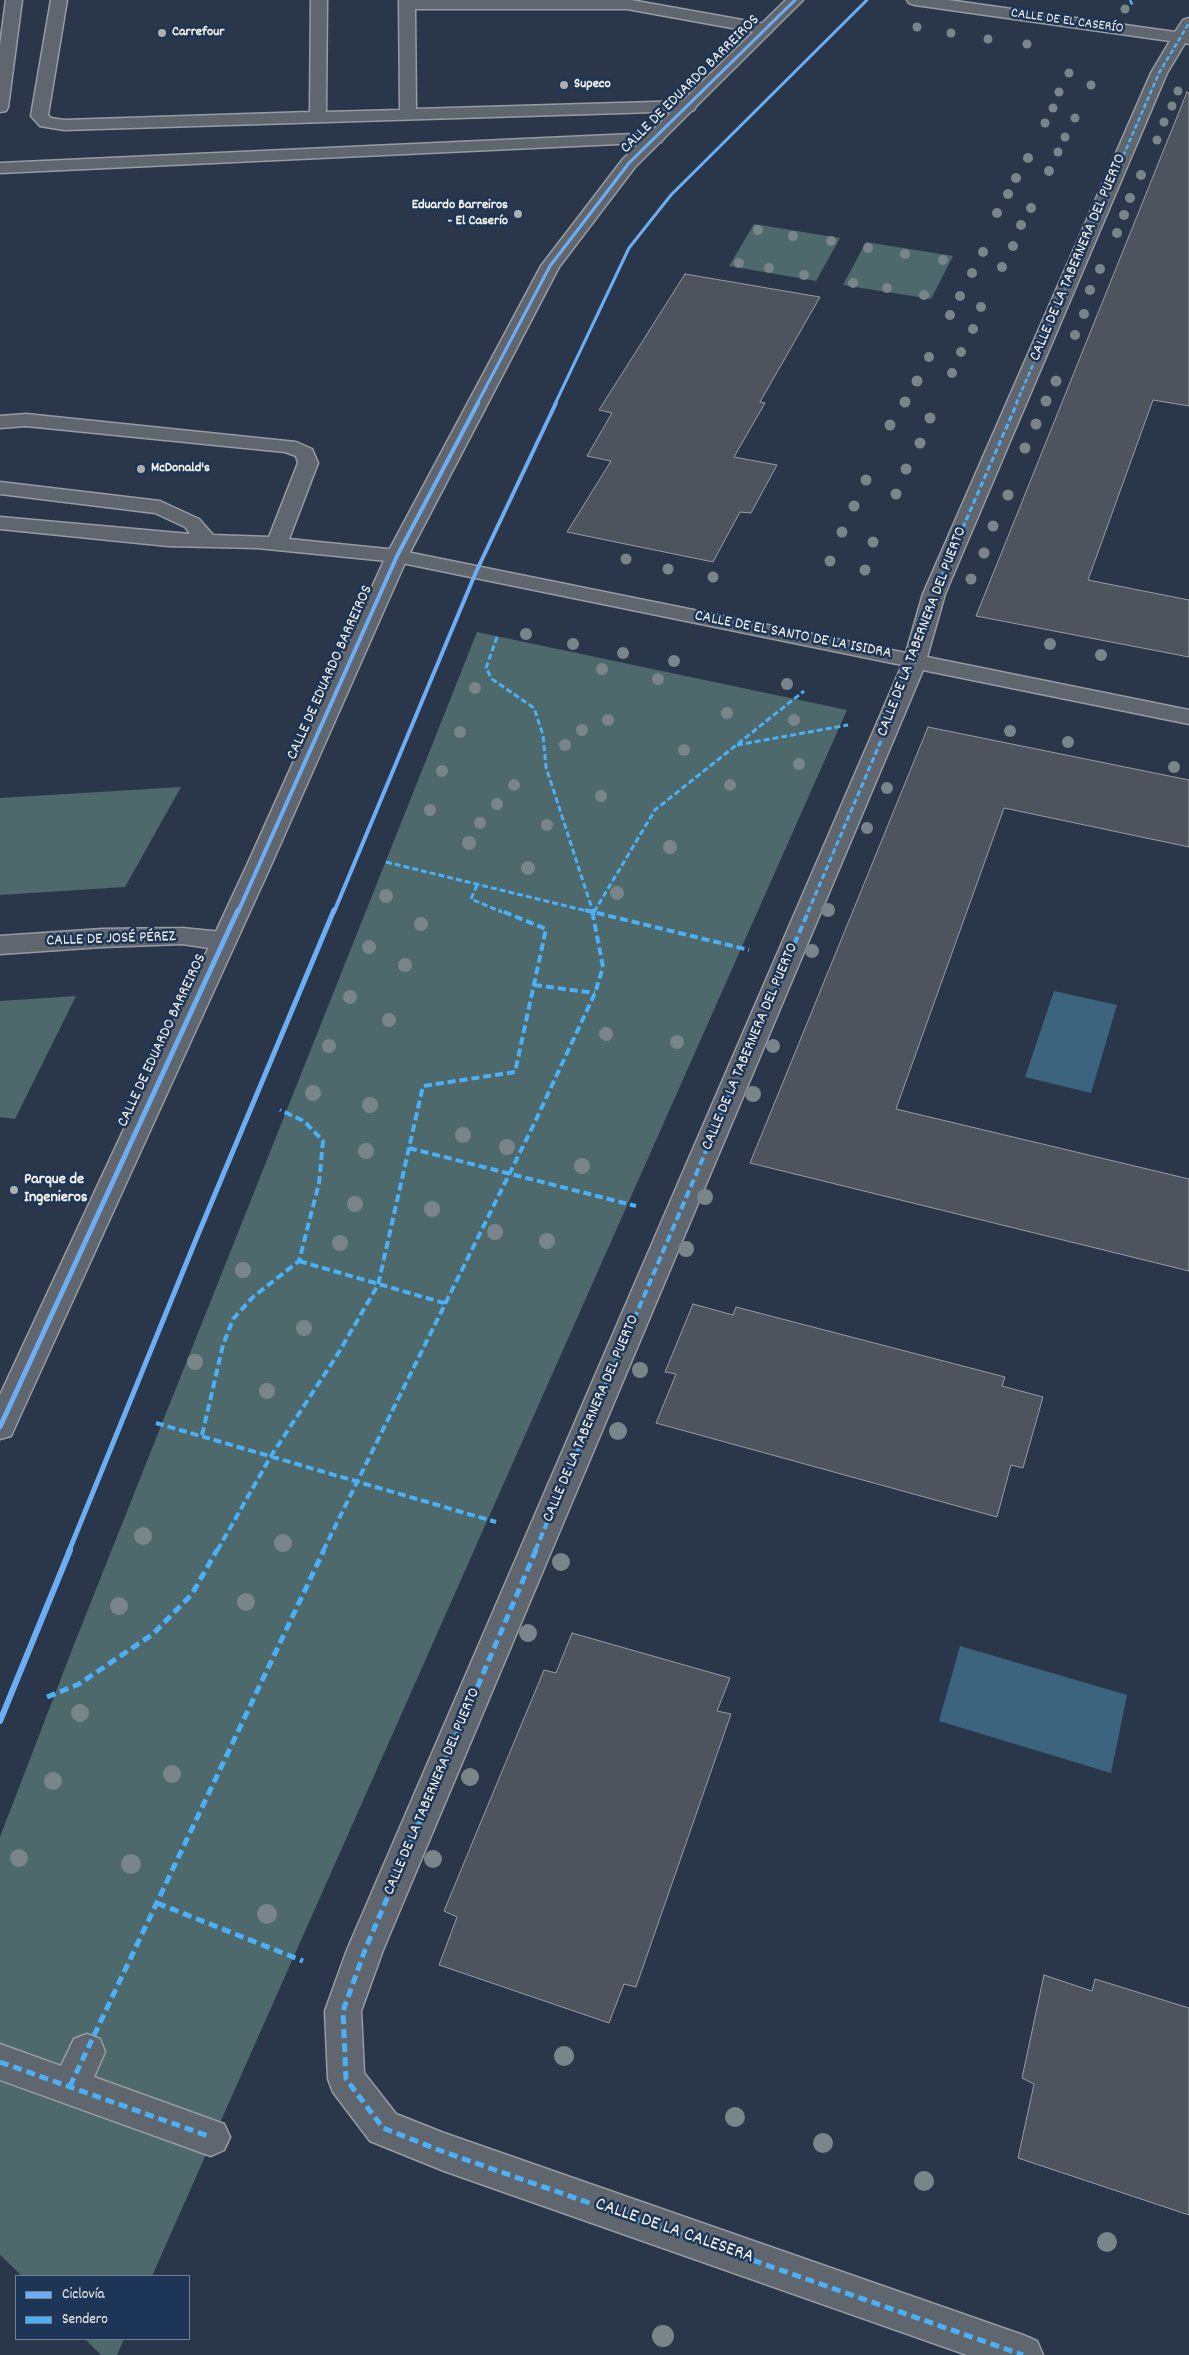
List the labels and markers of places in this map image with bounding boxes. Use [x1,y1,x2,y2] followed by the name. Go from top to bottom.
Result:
[172,25,224,41] place label: Carrefour
[156,27,168,39] marker: Carrefour
[574,77,611,93] place label: Supeco
[558,79,570,91] marker: Supeco
[412,198,508,230] place label: Eduardo Barreiros - El Caserío
[512,208,524,220] marker: Eduardo Barreiros - El Caserío
[151,461,210,477] place label: McDonald's
[135,463,147,475] marker: McDonald's
[24,1171,88,1209] place label: Parque de Ingenieros
[8,1184,20,1196] marker: Parque de Ingenieros

